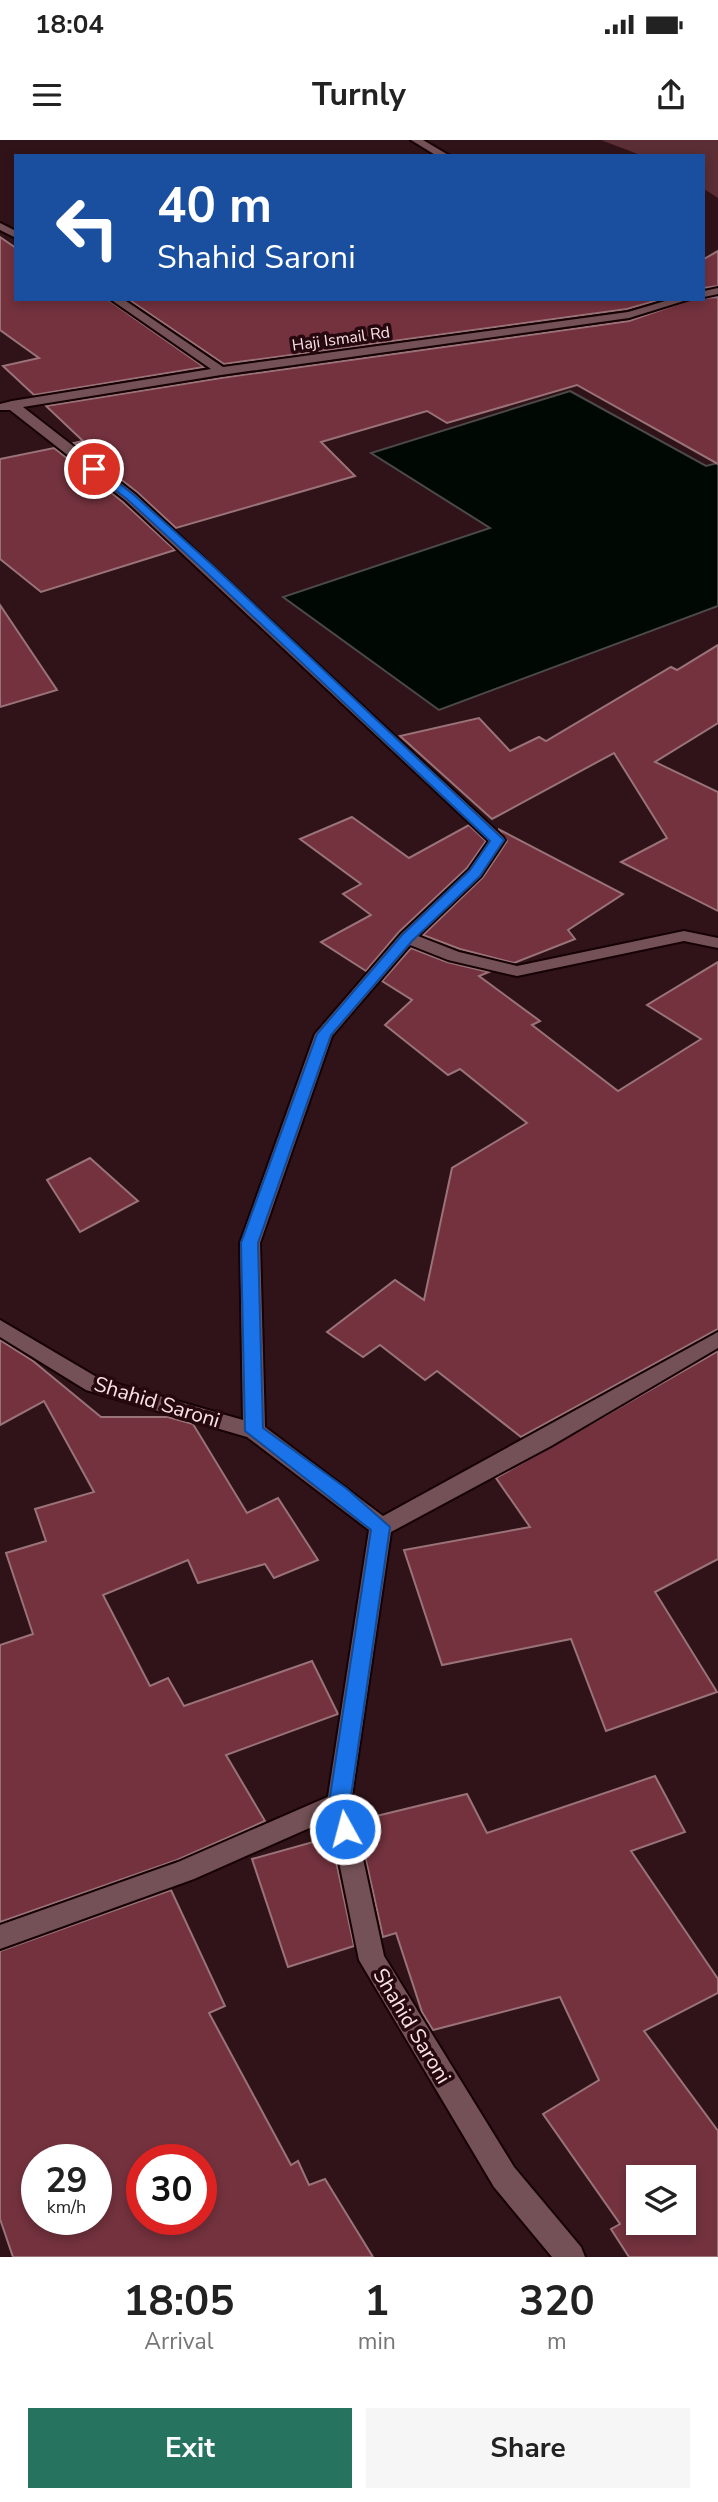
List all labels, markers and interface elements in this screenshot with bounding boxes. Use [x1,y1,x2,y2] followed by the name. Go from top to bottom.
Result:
[35,7,104,42] text: 18:04
[312,73,406,116] text: Turnly
[28,76,66,114] icon: menu
[652,76,690,114] icon: share
[157,172,272,239] text: 40 m
[42,182,133,273] icon: left
[157,236,356,279] text: Shahid Saroni
[291,321,391,357] street label: Haji Ismail Rd
[64,439,124,499] pin
[75,450,113,488] icon: arrive
[91,1370,223,1434] street label: Shahid Saroni
[308,1792,382,1866] position arrow
[366,1963,458,2089] street label: Shahid Saroni
[126,2144,217,2235] speed limit sign: 30
[45,2157,88,2204] text: 29
[626,2165,696,2235] map controls
[626,2165,696,2235] button: layers
[47,2195,86,2219] text: km/h
[123,2273,234,2330] text: 18:05
[364,2273,389,2330] text: 1
[519,2273,595,2330] text: 320
[144,2326,213,2357] text: Arrival
[358,2326,396,2357] text: min
[547,2326,567,2357] text: m
[28,2408,352,2488] button: Exit
[366,2408,690,2488] button: Share

